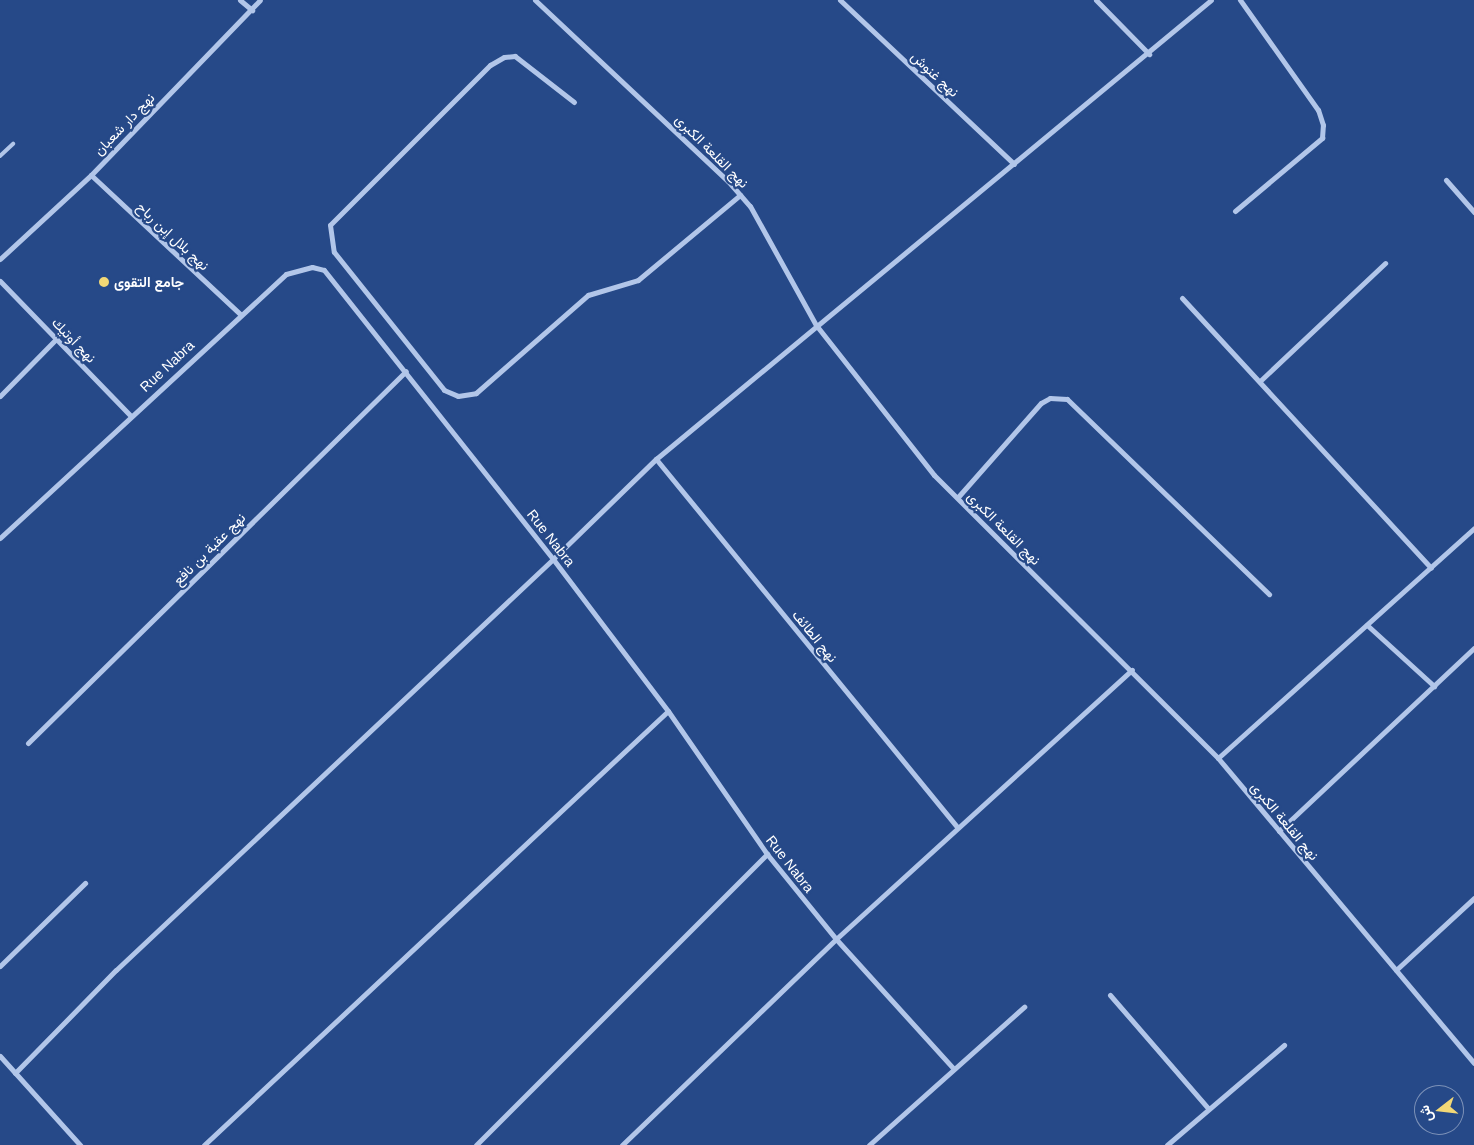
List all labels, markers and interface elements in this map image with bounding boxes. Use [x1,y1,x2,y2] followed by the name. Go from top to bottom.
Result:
[908,48,962,100] street label: نهج غنوش
[90,89,158,159] street label: نهج دار شعبان
[672,111,752,191] street label: نهج القلعة الكبرى
[133,198,213,274] street label: نهج بلال إبن رباح
[114,274,184,290] place label: جامع التقوى
[98,276,110,288] marker: جامع التقوى
[48,314,100,366] street label: نهج أوتيك
[137,337,197,395] street label: Rue Nabra
[964,488,1044,568] street label: نهج القلعة الكبرى
[524,506,578,570] street label: Rue Nabra
[169,509,249,589] street label: نهج عقبة بن نافع
[789,607,841,665] street label: نهج الطائف
[1247,778,1323,864] street label: نهج القلعة الكبرى
[763,832,817,896] street label: Rue Nabra
[1414,1085,1464,1135] north arrow
[1416,1104,1436,1124] text: ش

